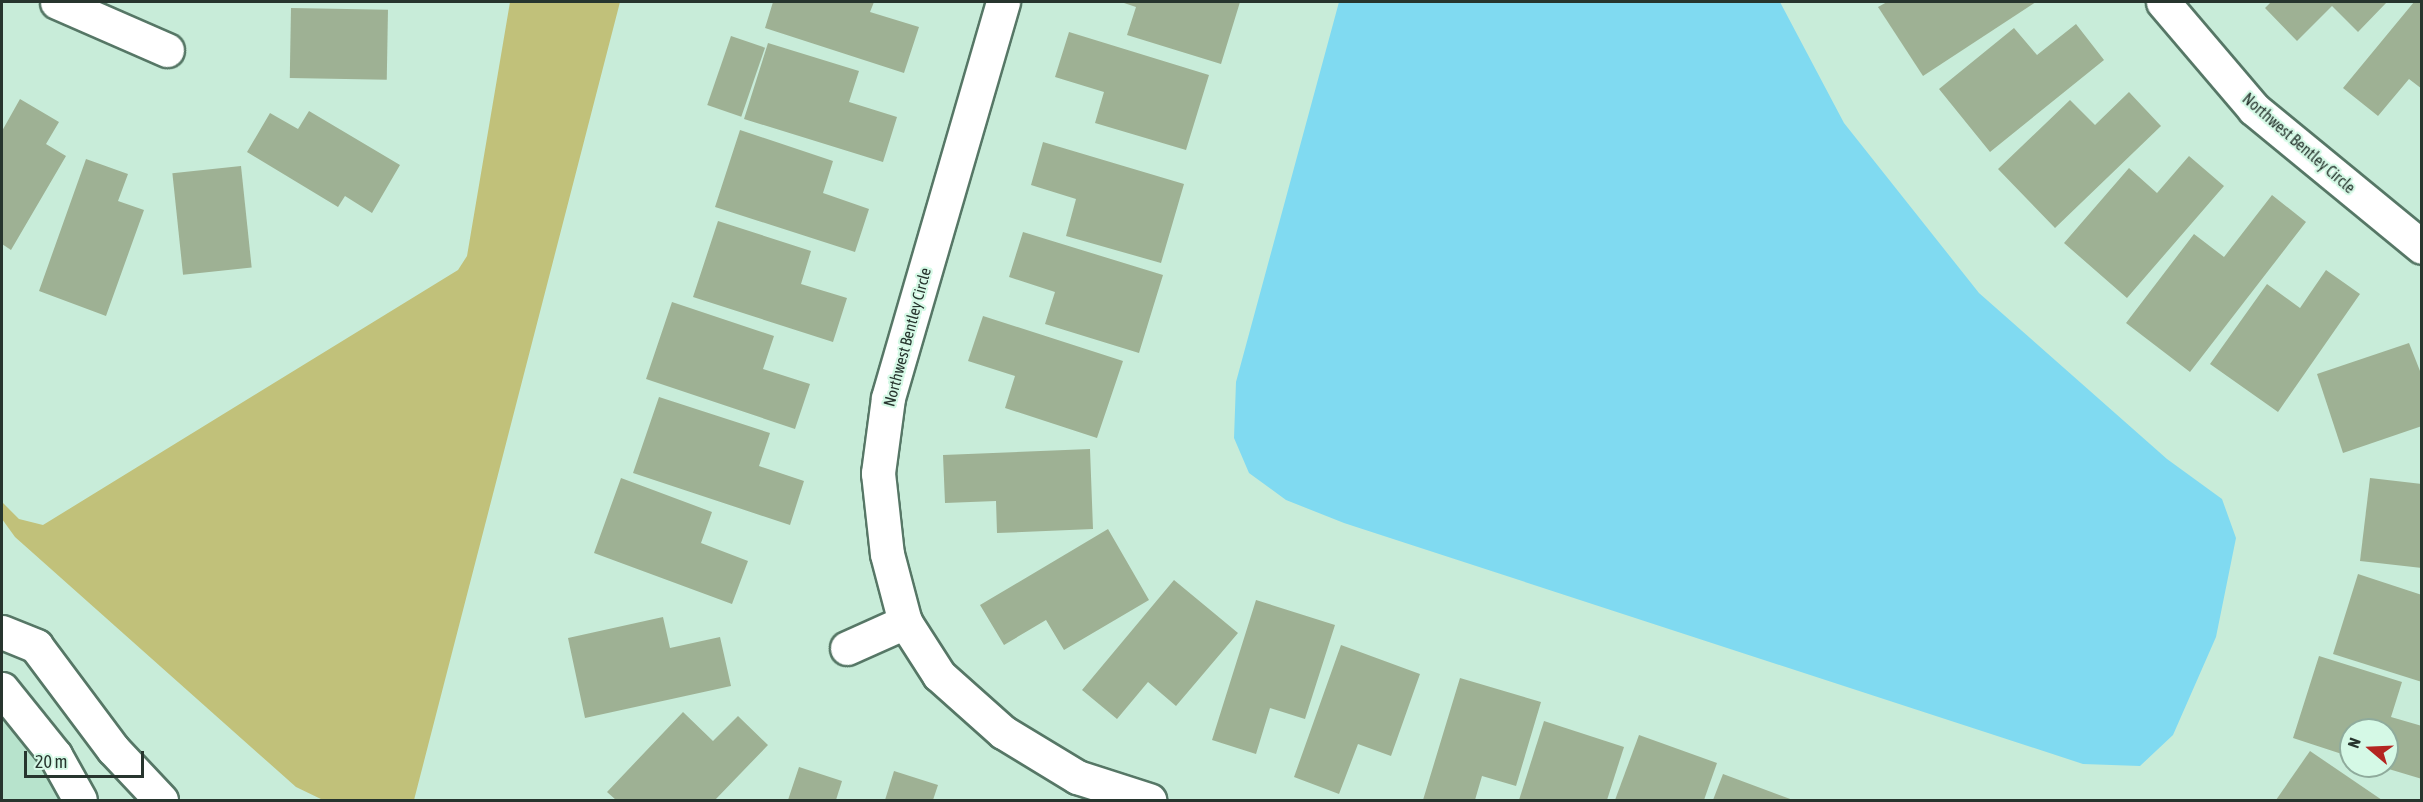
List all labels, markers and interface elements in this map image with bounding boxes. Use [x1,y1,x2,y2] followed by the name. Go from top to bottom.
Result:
[2239,89,2359,197] street label: Northwest Bentley Circle
[879,265,935,409] street label: Northwest Bentley Circle
[2339,718,2399,778] north arrow
[2344,735,2364,750] text: N
[27,739,147,777] scale bar
[35,751,67,772] text: 20 m

